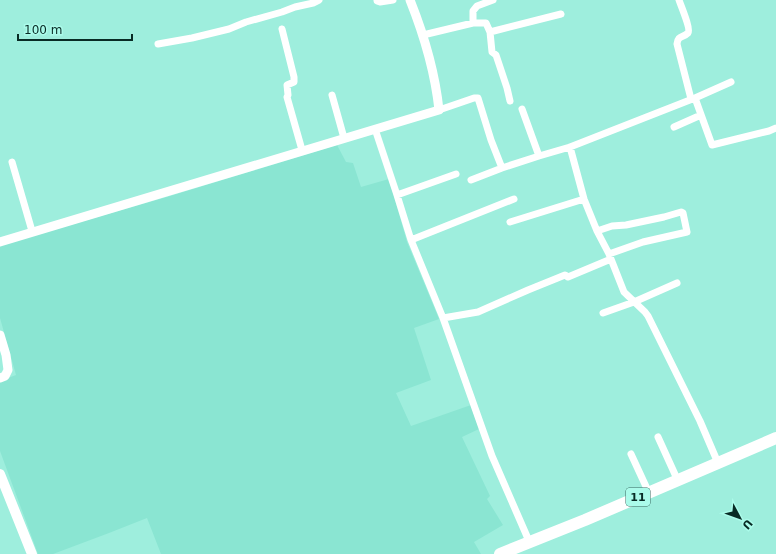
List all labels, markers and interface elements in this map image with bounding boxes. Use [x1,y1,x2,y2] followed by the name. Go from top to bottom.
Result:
[18,16,132,42] scale bar
[24,23,62,37] text: 100 m
[626,488,650,506] road number: 11
[720,498,760,538] north arrow
[739,517,755,532] text: U

